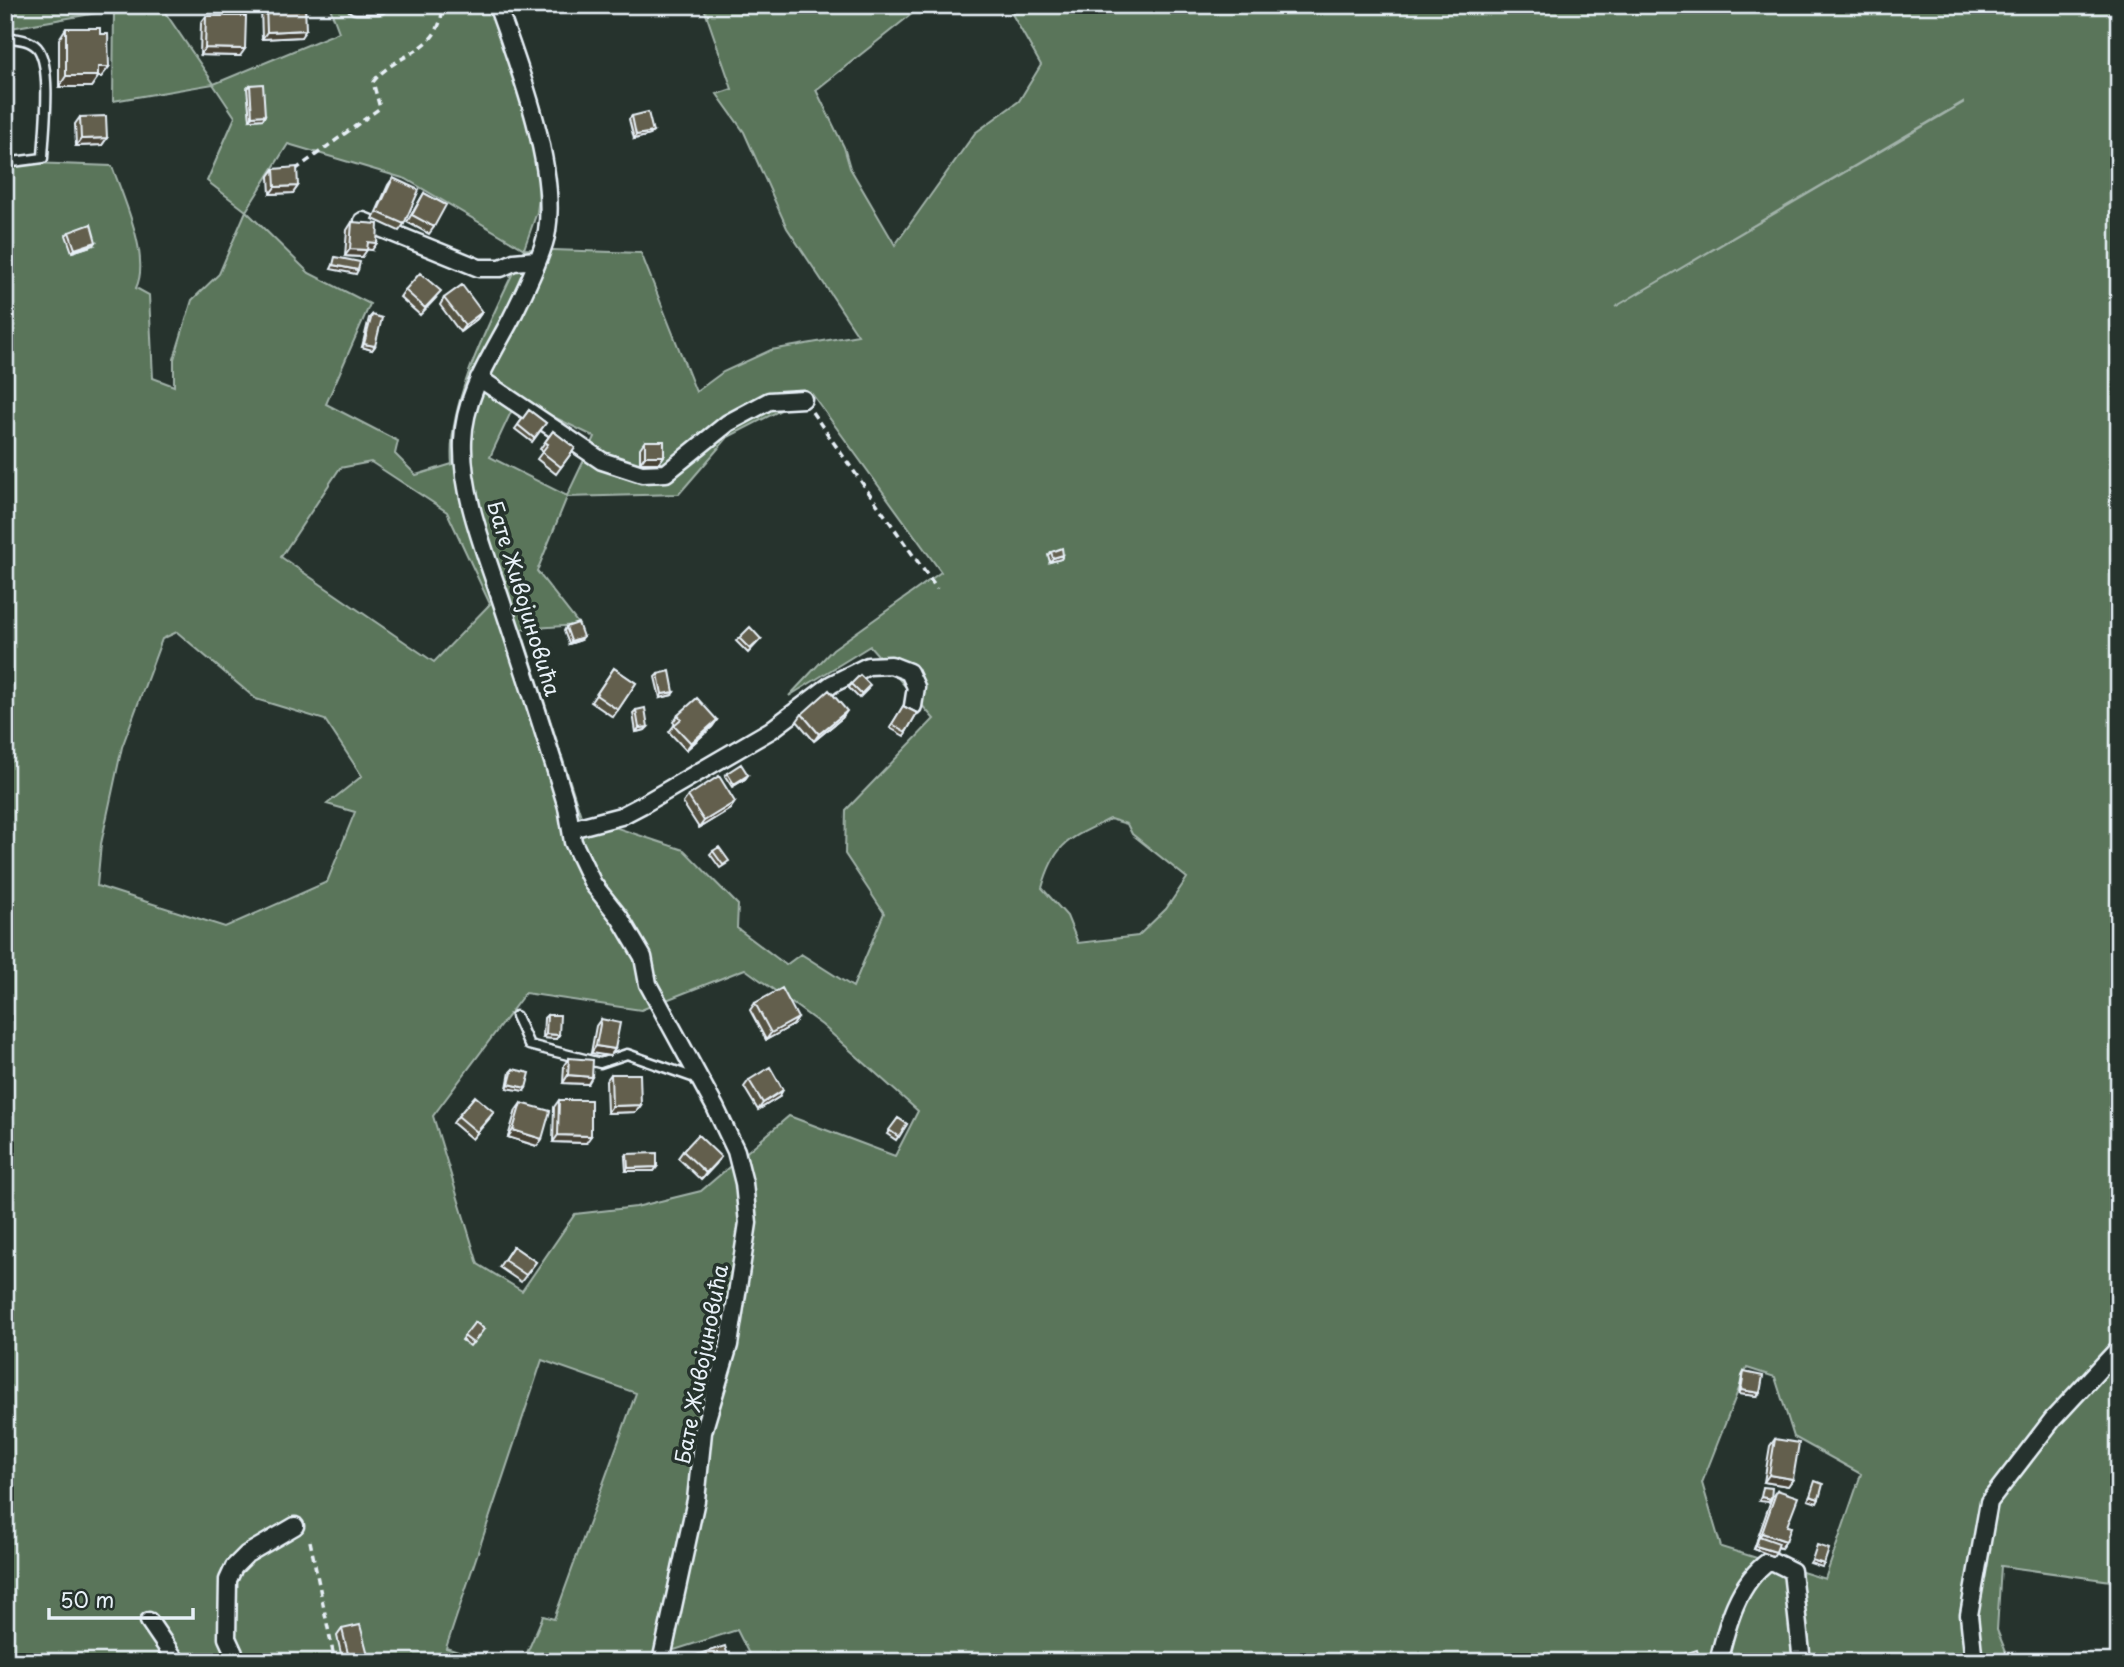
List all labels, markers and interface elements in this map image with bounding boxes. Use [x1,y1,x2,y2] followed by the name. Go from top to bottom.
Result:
[480,496,570,700] street label: Бате Живојиновића
[665,1261,735,1467] street label: Бате Живојиновића
[49,1576,192,1620] scale bar
[60,1583,114,1615] text: 50 m

